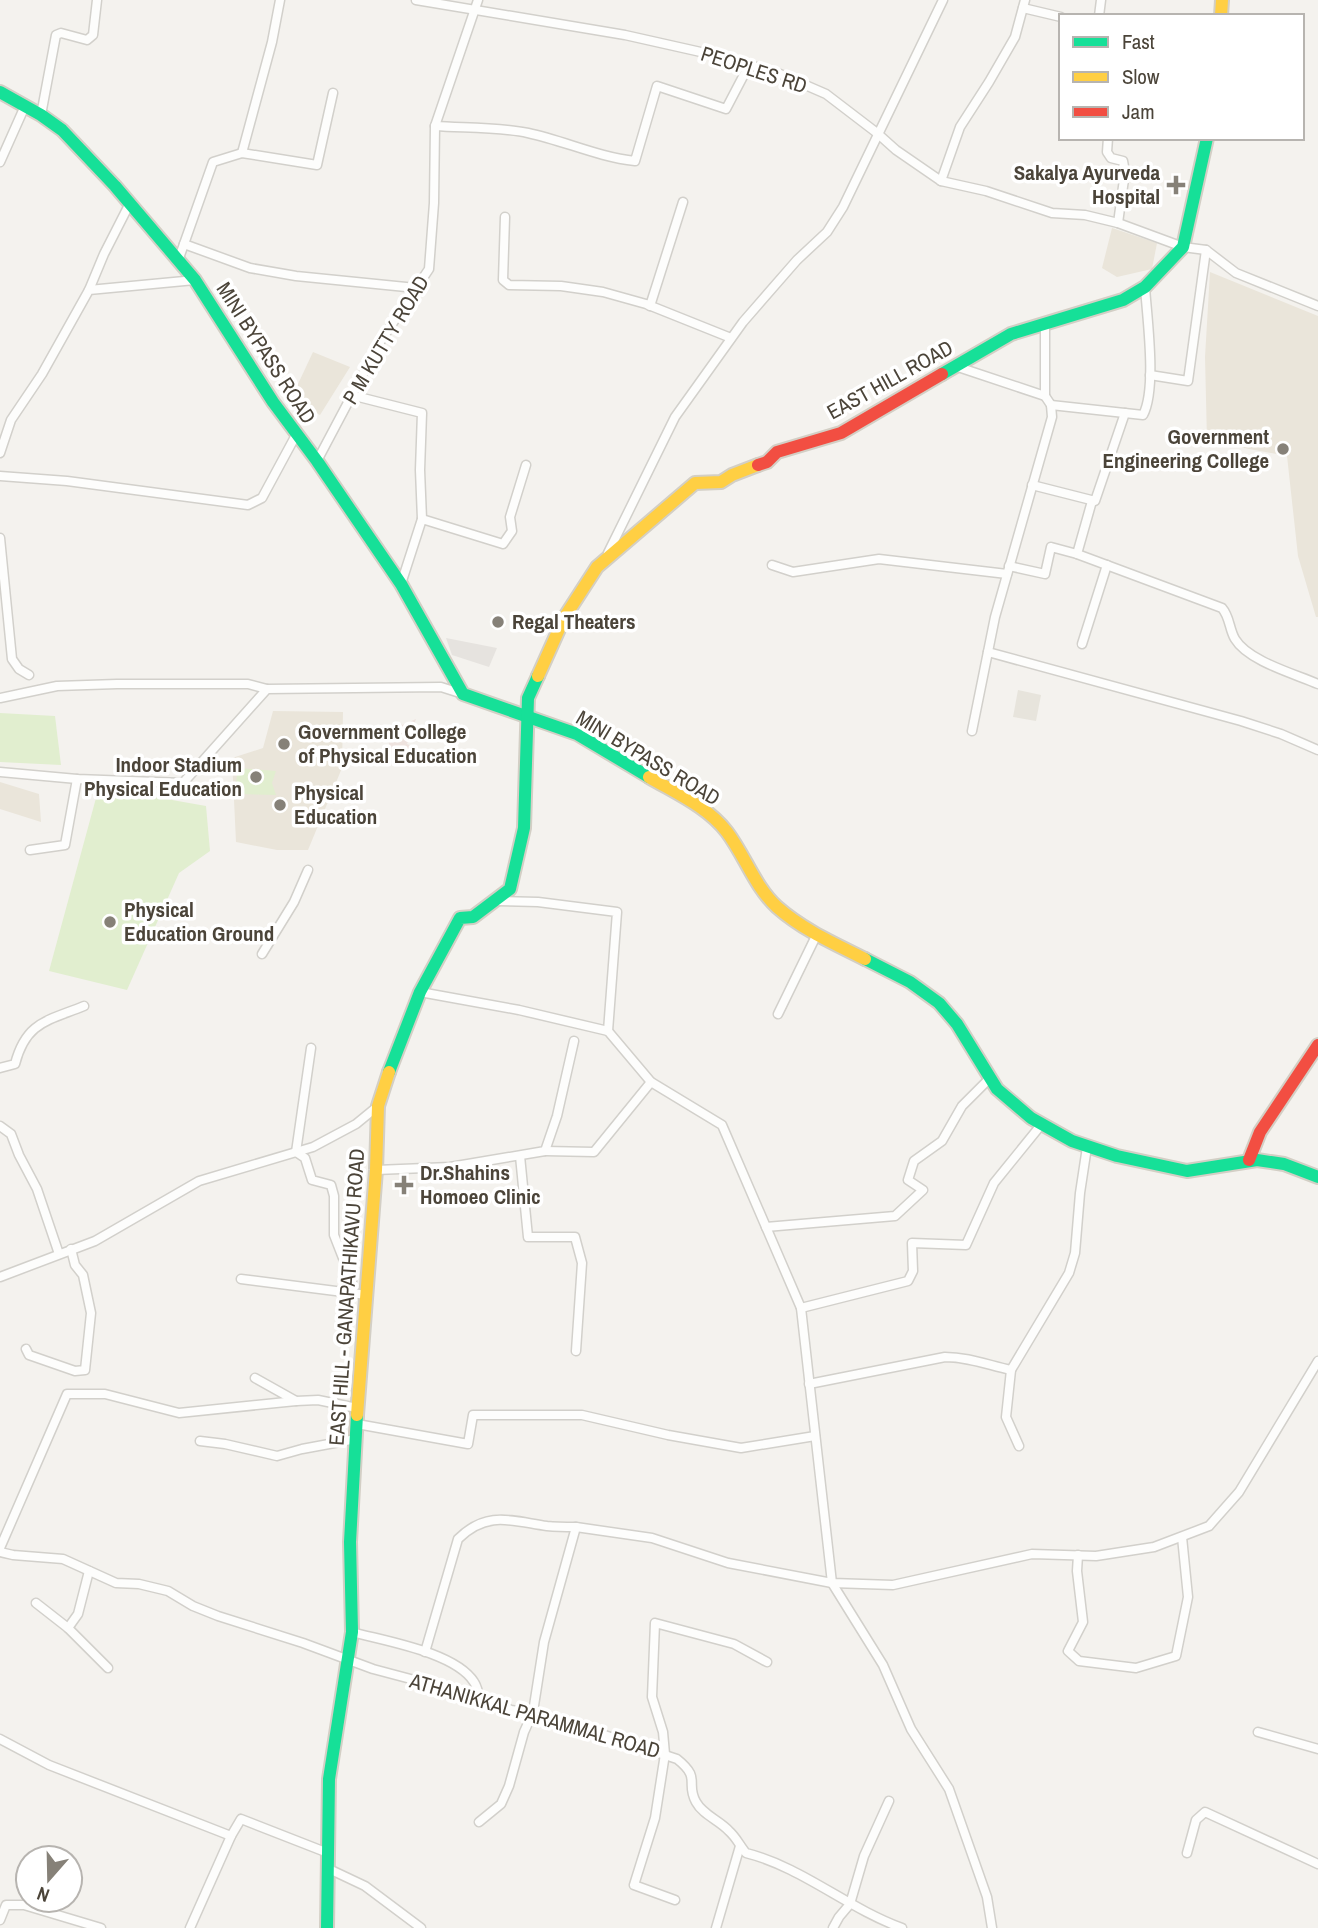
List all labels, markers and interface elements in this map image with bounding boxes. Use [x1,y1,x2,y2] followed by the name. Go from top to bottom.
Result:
[1059,14,1304,140] legend
[1122,27,1155,56] text: Fast
[697,39,811,100] street label: PEOPLES RD
[1122,62,1160,91] text: Slow
[1122,97,1155,126] text: Jam
[1014,158,1160,211] place label: Sakalya Ayurveda Hospital
[1166,175,1186,195] marker: Sakalya Ayurveda Hospital
[336,270,436,410] street label: P M KUTTY ROAD
[210,276,323,429] street label: MINI BYPASS ROAD
[822,333,958,426] street label: EAST HILL ROAD
[1102,422,1269,475] place label: Government Engineering College
[1275,441,1291,457] marker: Government Engineering College
[512,607,635,636] place label: Regal Theaters
[490,614,506,630] marker: Regal Theaters
[571,703,726,812] street label: MINI BYPASS ROAD
[298,717,477,770] place label: Government College of Physical Education
[276,736,292,752] marker: Government College of Physical Education
[84,750,242,803] place label: Indoor Stadium Physical Education
[248,769,264,785] marker: Indoor Stadium Physical Education
[294,778,377,831] place label: Physical Education
[272,797,288,813] marker: Physical Education
[124,895,274,948] place label: Physical Education Ground
[102,914,118,930] marker: Physical Education Ground
[322,1147,371,1446] street label: EAST HILL - GANAPATHIKAVU ROAD
[420,1158,541,1211] place label: Dr.Shahins Homoeo Clinic
[394,1175,414,1195] marker: Dr.Shahins Homoeo Clinic
[406,1666,664,1765] street label: ATHANIKKAL PARAMMAL ROAD
[14,1844,84,1914] north arrow
[33,1881,53,1909] text: N

